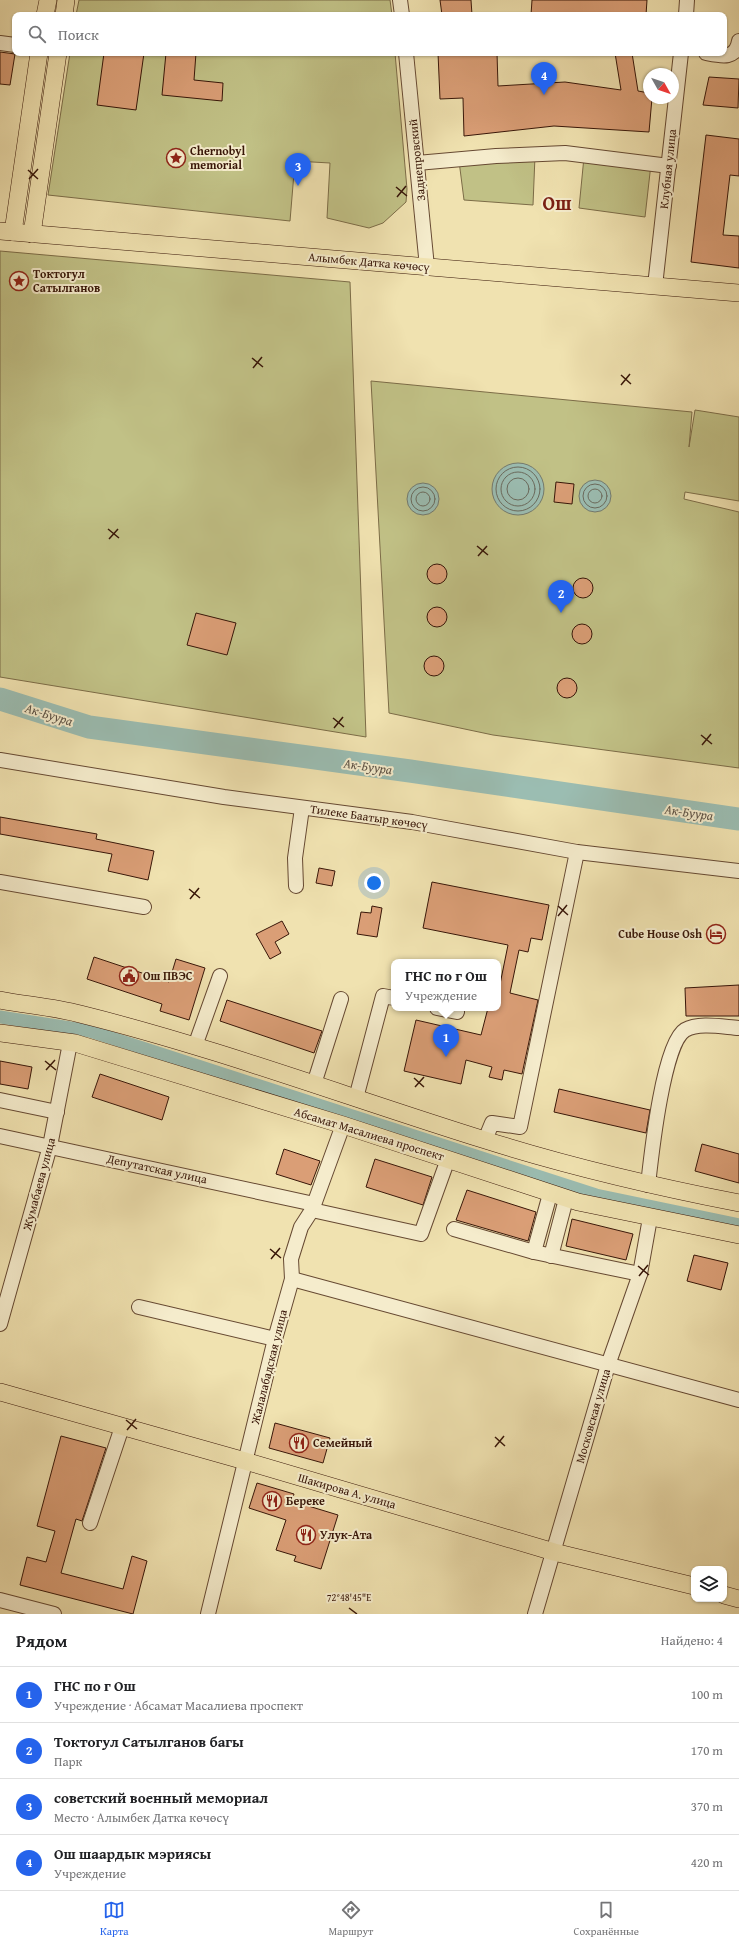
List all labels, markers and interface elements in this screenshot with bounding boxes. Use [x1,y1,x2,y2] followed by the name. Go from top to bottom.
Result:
[12,12,727,56] search box
[26,23,48,45] icon: search
[58,24,99,45] text: Поиск
[531,62,557,95] pin: 4
[643,68,679,104] north arrow
[404,118,429,202] street label: Заднепровский
[655,128,680,210] street label: Клубная улица
[190,142,245,173] place label: Chernobyl memorial
[165,147,187,169] place icon: Chernobyl memorial
[285,153,311,186] pin: 3
[543,188,571,217] district label: Ош
[308,248,431,275] street label: Алымбек Датка көчөсү
[33,265,100,296] place label: Токтогул Сатылганов
[8,270,30,292] place icon: Токтогул Сатылганов
[548,580,574,613] pin: 2
[22,698,75,731] water label: Ак-Буура
[341,754,393,779] water label: Ак-Буура
[309,800,430,833] street label: Тилеке Баатыр көчөсү
[662,800,714,825] water label: Ак-Буура
[364,873,384,893] your location
[705,923,727,945] hotel icon: Cube House Osh
[618,925,702,942] place label: Cube House Osh
[391,959,501,1011] popup
[118,965,140,987] public building icon: Ош ПВЭС
[405,965,487,986] text: ГНС по г Ош
[143,967,193,984] place label: Ош ПВЭС
[405,986,477,1005] text: Учреждение
[433,1024,459,1057] pin: 1
[292,1103,446,1165] street label: Абсамат Масалиева проспект
[18,1135,59,1233] street label: Жумабаева улица
[105,1149,209,1187] street label: Депутатская улица
[246,1307,291,1427] street label: Жалалабадская улица
[571,1366,614,1465] street label: Московская улица
[288,1432,310,1454] restaurant icon: Семейный
[313,1434,373,1451] place label: Семейный
[296,1468,398,1513] street label: Шакирова А. улица
[261,1490,283,1512] restaurant icon: Береке
[286,1492,325,1509] place label: Береке
[295,1524,317,1546] restaurant icon: Улук-Ата
[320,1526,373,1543] place label: Улук-Ата
[691,1566,727,1602] map controls
[691,1566,727,1602] button: layers
[327,1590,371,1605] text: 72°48'45"E
[16,1628,67,1653] text: Рядом
[661,1631,723,1650] text: Найдено: 4
[54,1675,136,1696] text: ГНС по г Ош
[26,1685,32,1704] text: 1
[691,1685,723,1704] text: 100 m
[54,1696,303,1715] text: Учреждение · Абсамат Масалиева проспект
[54,1731,244,1752] text: Токтогул Сатылганов багы
[26,1741,32,1760] text: 2
[691,1741,723,1760] text: 170 m
[54,1752,82,1771] text: Парк
[54,1787,268,1808] text: советский военный мемориал
[26,1797,32,1816] text: 3
[691,1797,723,1816] text: 370 m
[54,1808,229,1827] text: Место · Алымбек Датка көчөсү
[54,1843,211,1864] text: Ош шаардык мэриясы
[26,1853,32,1872] text: 4
[691,1853,723,1872] text: 420 m
[54,1864,126,1883] text: Учреждение
[100,1899,128,1939] tab: Карта
[328,1899,373,1939] tab: Маршрут
[573,1899,639,1939] tab: Сохранённые

